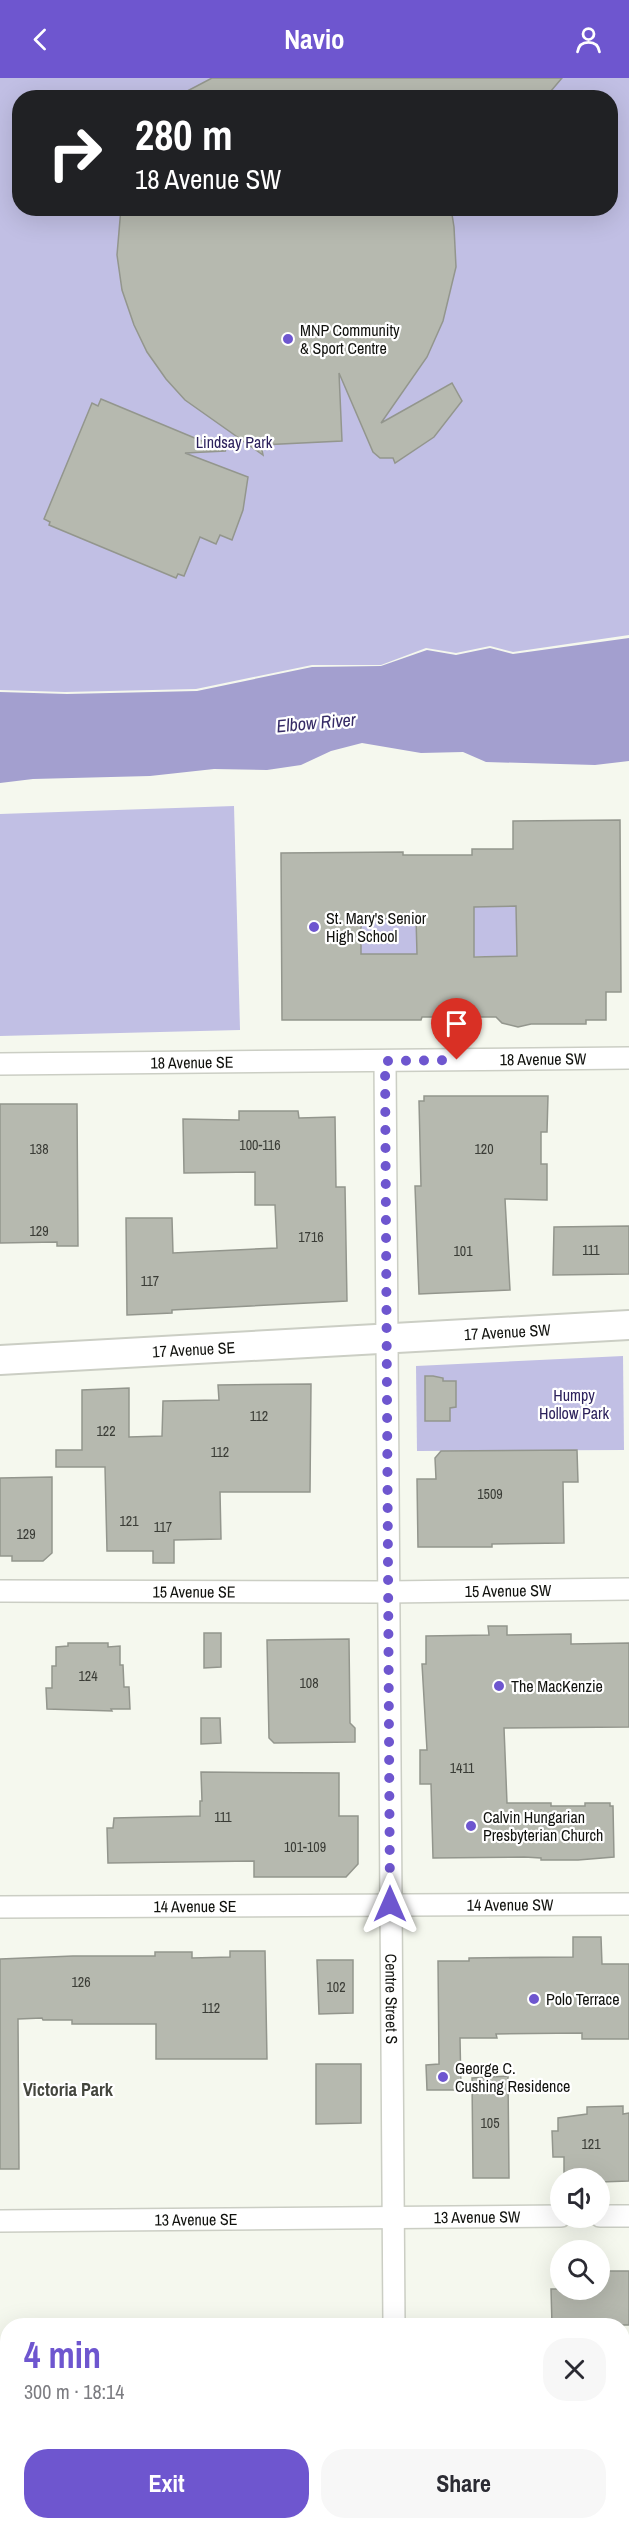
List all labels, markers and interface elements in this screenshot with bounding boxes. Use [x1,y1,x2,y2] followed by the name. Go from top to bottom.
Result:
[284,21,345,57] text: Navio
[24,23,57,56] icon: back
[572,23,605,56] icon: person
[135,107,233,163] text: 280 m
[36,114,114,192] icon: right
[135,161,281,197] text: 18 Avenue SW
[300,319,400,359] place label: MNP Community & Sport Centre
[281,332,295,346] marker: MNP Community & Sport Centre
[196,431,273,453] park label: Lindsay Park
[275,706,358,738] water label: Elbow River
[326,907,427,947] place label: St. Mary's Senior High School
[307,920,321,934] marker: St. Mary's Senior High School
[431,998,482,1060] pin
[440,1007,473,1040] icon: arrive
[500,1047,587,1070] street label: 18 Avenue SW
[150,1051,234,1074] street label: 18 Avenue SE
[239,1136,281,1154] house number: 100-116
[29,1140,49,1158] house number: 138
[474,1140,494,1158] house number: 120
[29,1222,49,1240] house number: 129
[298,1228,324,1246] house number: 1716
[582,1241,600,1259] house number: 111
[453,1242,473,1260] house number: 101
[141,1272,159,1290] house number: 117
[463,1318,552,1345] street label: 17 Avenue SW
[152,1336,236,1363] street label: 17 Avenue SE
[539,1384,609,1424] park label: Humpy Hollow Park
[250,1407,268,1425] house number: 112
[96,1422,116,1440] house number: 122
[211,1443,229,1461] house number: 112
[477,1485,503,1503] house number: 1509
[119,1512,139,1530] house number: 121
[154,1518,172,1536] house number: 117
[16,1525,36,1543] house number: 129
[465,1579,552,1602] street label: 15 Avenue SW
[152,1580,236,1603] street label: 15 Avenue SE
[78,1667,98,1685] house number: 124
[299,1674,319,1692] house number: 108
[511,1675,603,1697] place label: The MacKenzie
[492,1679,506,1693] marker: The MacKenzie
[450,1759,475,1777] house number: 1411
[483,1806,603,1846] place label: Calvin Hungarian Presbyterian Church
[214,1808,232,1826] house number: 111
[464,1819,478,1833] marker: Calvin Hungarian Presbyterian Church
[284,1838,326,1856] house number: 101-109
[358,1872,422,1936] position arrow
[467,1893,554,1916] street label: 14 Avenue SW
[153,1895,237,1917] street label: 14 Avenue SE
[380,1954,403,2045] street label: Centre Street S
[71,1973,91,1991] house number: 126
[326,1978,346,1996] house number: 102
[546,1988,619,2010] place label: Polo Terrace
[527,1992,541,2006] marker: Polo Terrace
[202,1999,220,2017] house number: 112
[455,2057,570,2097] place label: George C. Cushing Residence
[436,2070,450,2084] marker: George C. Cushing Residence
[23,2077,114,2102] district label: Victoria Park
[480,2114,500,2132] house number: 105
[581,2135,601,2153] house number: 121
[550,2168,610,2300] map controls
[550,2168,610,2228] button: sound
[434,2205,521,2228] street label: 13 Avenue SW
[154,2208,238,2231] street label: 13 Avenue SE
[550,2240,610,2300] button: search
[24,2331,101,2379] text: 4 min
[543,2338,606,2401] button: close
[24,2378,124,2405] text: 300 m · 18:14
[24,2449,309,2518] button: Exit
[321,2449,606,2518] button: Share

